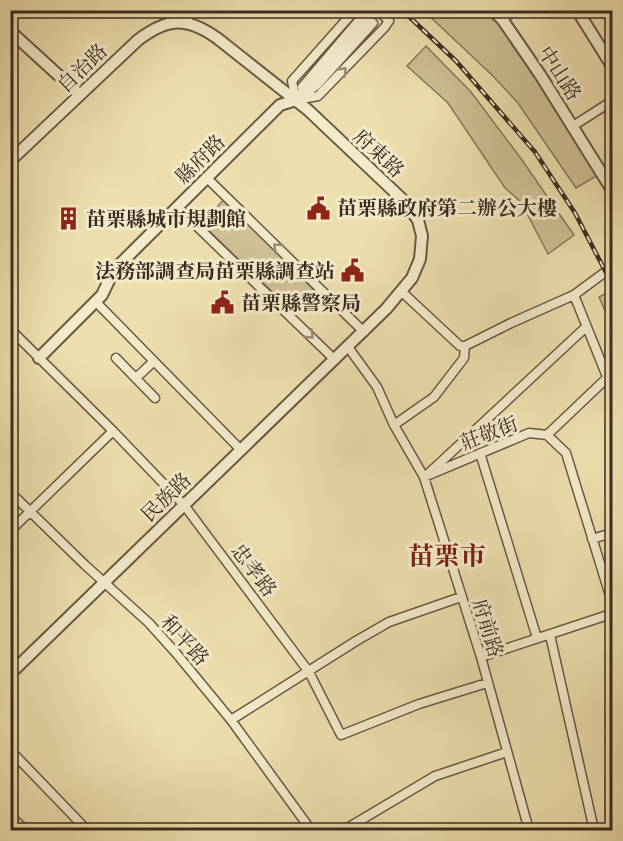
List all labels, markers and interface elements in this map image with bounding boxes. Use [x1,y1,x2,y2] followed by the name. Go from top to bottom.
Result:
[50,36,113,99] street label: 自治路
[532,40,589,106] street label: 中山路
[336,67,347,77] one-way arrow
[348,122,411,184] street label: 府東路
[168,127,231,190] street label: 縣府路
[337,193,557,222] place label: 苗栗縣政府第二辦公大樓
[306,195,332,221] public building icon: 苗栗縣政府第二辦公大樓
[86,204,246,233] place label: 苗栗縣城市規劃館
[55,206,81,232] building icon: 苗栗縣城市規劃館
[273,243,284,254] one-way arrow
[95,256,335,285] place label: 法務部調查局苗栗縣調查站
[340,258,366,284] public building icon: 法務部調查局苗栗縣調查站
[241,288,361,317] place label: 苗栗縣警察局
[210,290,236,316] public building icon: 苗栗縣警察局
[304,328,314,339] one-way arrow
[456,408,522,457] street label: 莊敬街
[134,465,197,528] street label: 民族路
[408,536,486,575] district label: 苗栗市
[225,537,284,602] street label: 忠孝路
[466,595,511,661] street label: 府前路
[155,608,216,672] street label: 和平路

